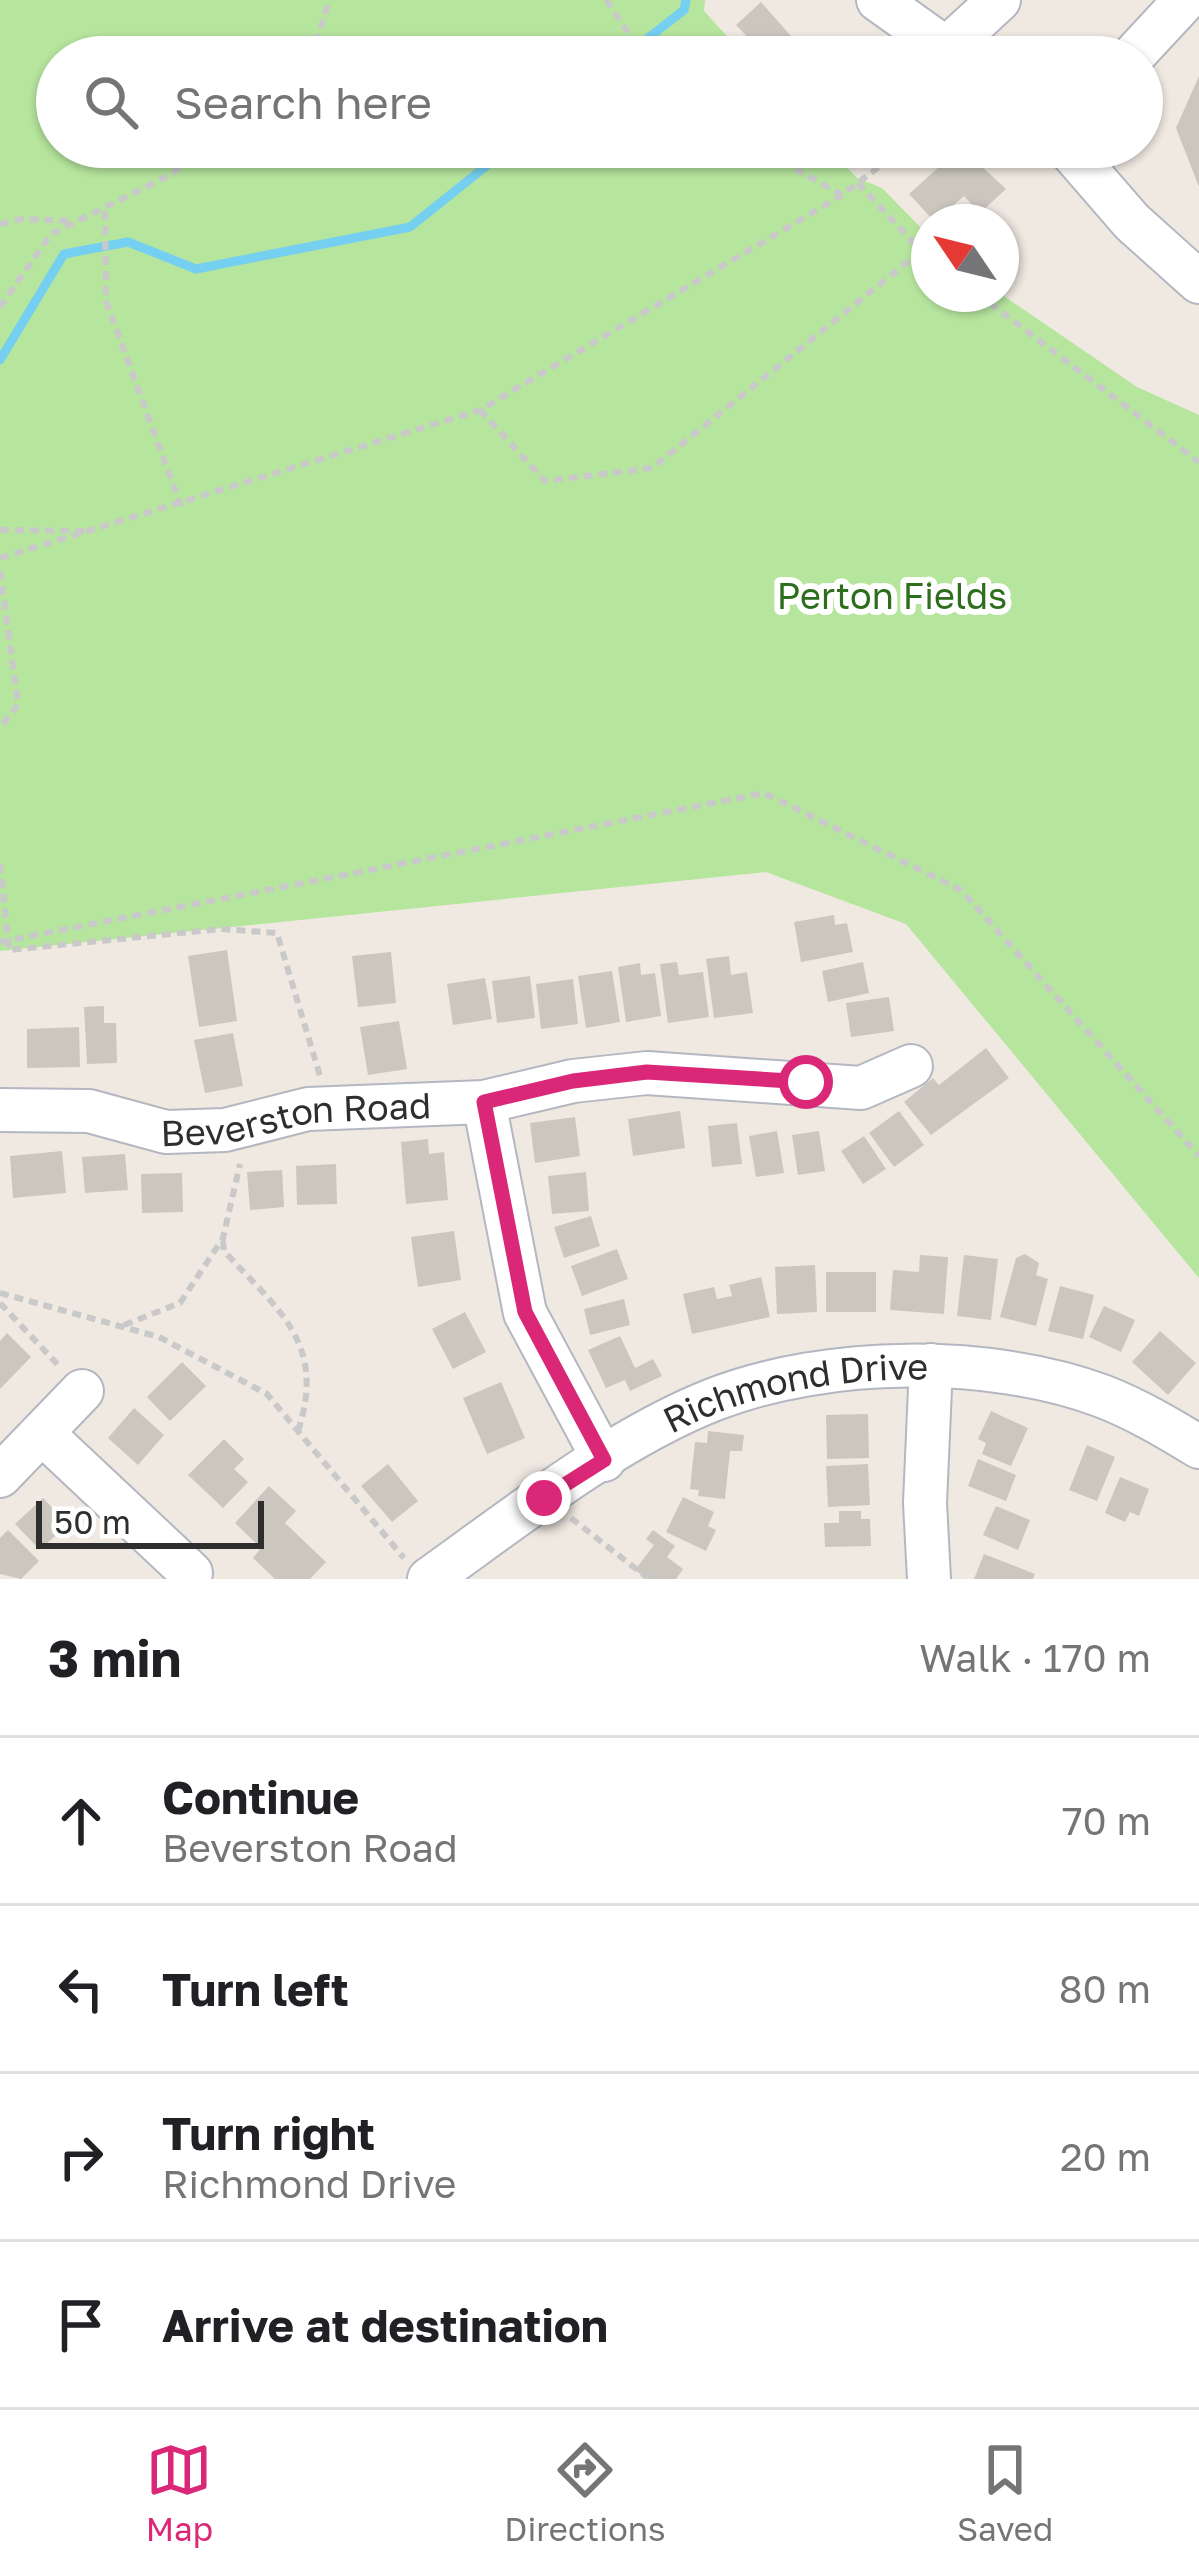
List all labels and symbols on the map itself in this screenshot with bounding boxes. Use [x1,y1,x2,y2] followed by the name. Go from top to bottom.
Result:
[911,204,1019,312] north arrow
[777,574,1007,617] park label: Perton Fields
[779,1055,833,1109] route start
[160,1083,432,1154] street label: Beverston Road
[656,1344,928,1441] street label: Richmond Drive
[517,1471,571,1525] route end
[36,1495,264,1548] scale bar

